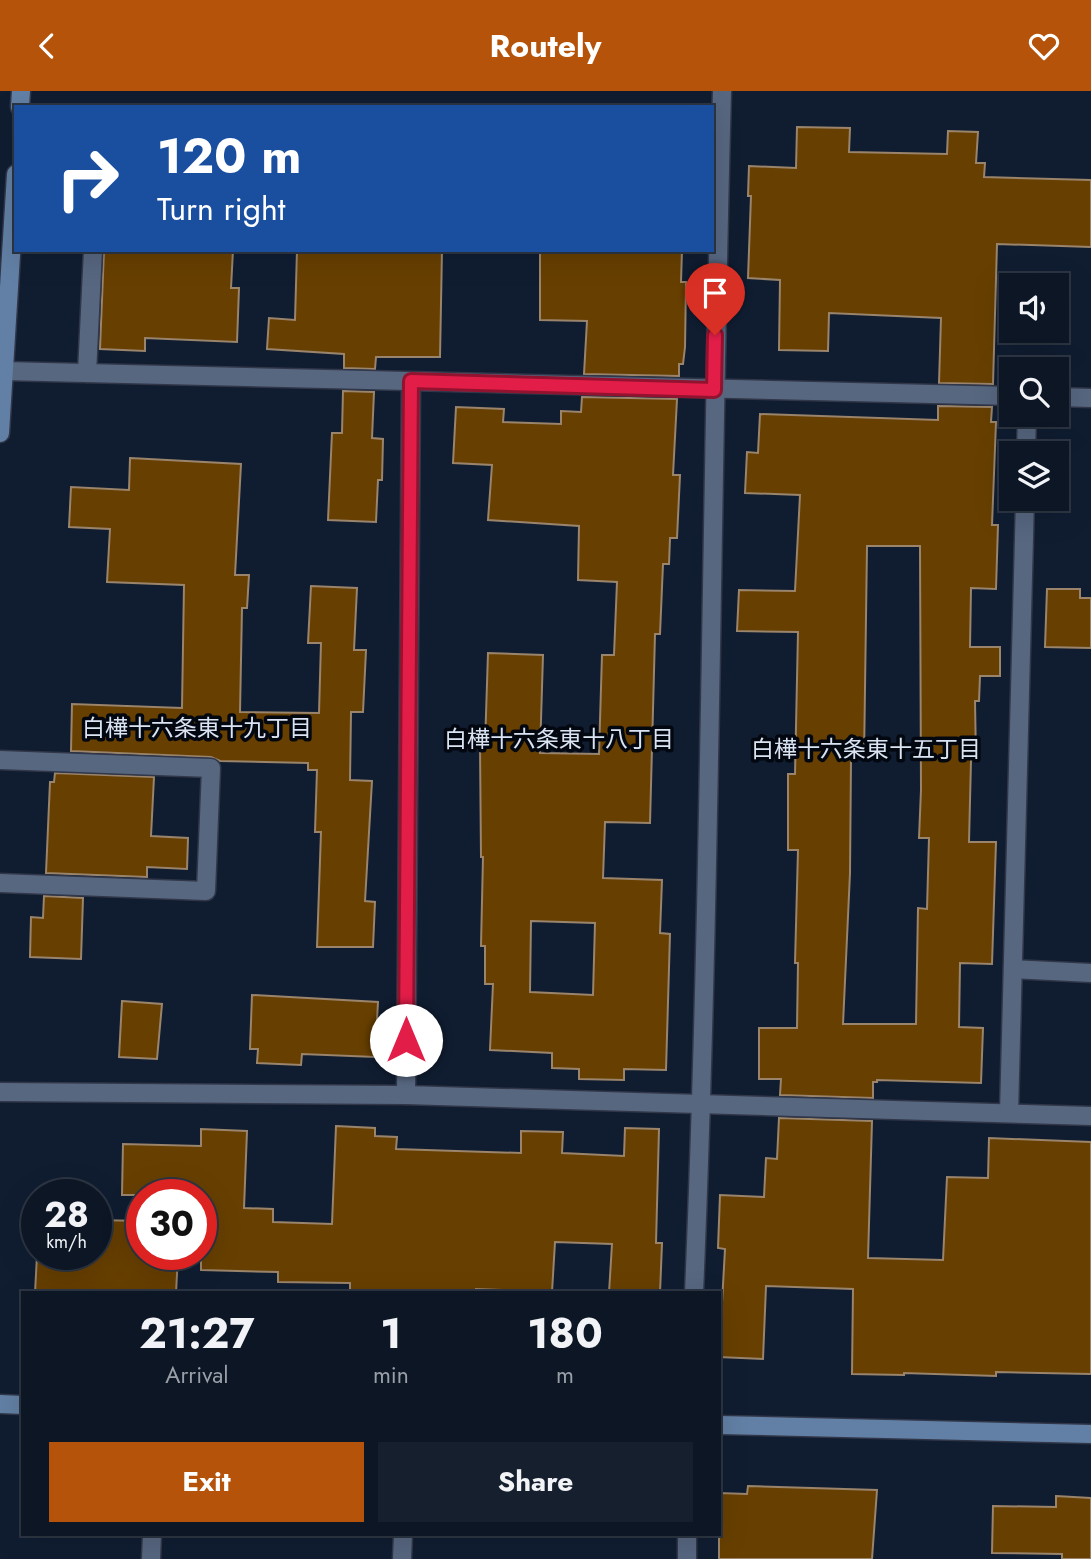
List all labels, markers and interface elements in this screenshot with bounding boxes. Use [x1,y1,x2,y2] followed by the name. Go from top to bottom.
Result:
[490,23,601,69] text: Routely
[28,27,66,65] icon: back
[1025,27,1063,65] icon: heart
[157,121,301,191] text: 120 m
[42,133,133,224] icon: right
[157,186,286,232] text: Turn right
[685,263,745,335] pin
[999,273,1069,511] map controls
[999,273,1069,343] button: sound
[696,274,734,312] icon: arrive
[999,357,1069,427] button: search
[999,441,1069,511] button: layers
[82,711,312,745] district label: 白樺十六条東十九丁目
[444,722,674,756] district label: 白樺十六条東十八丁目
[751,732,981,766] district label: 白樺十六条東十五丁目
[369,1003,443,1077] position arrow
[126,1179,217,1270] speed limit sign: 30
[44,1190,89,1240] text: 28
[46,1229,87,1255] text: km/h
[139,1303,255,1364] text: 21:27
[380,1303,402,1364] text: 1
[527,1303,603,1364] text: 180
[165,1358,229,1392] text: Arrival
[373,1358,409,1392] text: min
[556,1358,574,1392] text: m
[49,1442,364,1522] button: Exit
[378,1442,693,1522] button: Share

